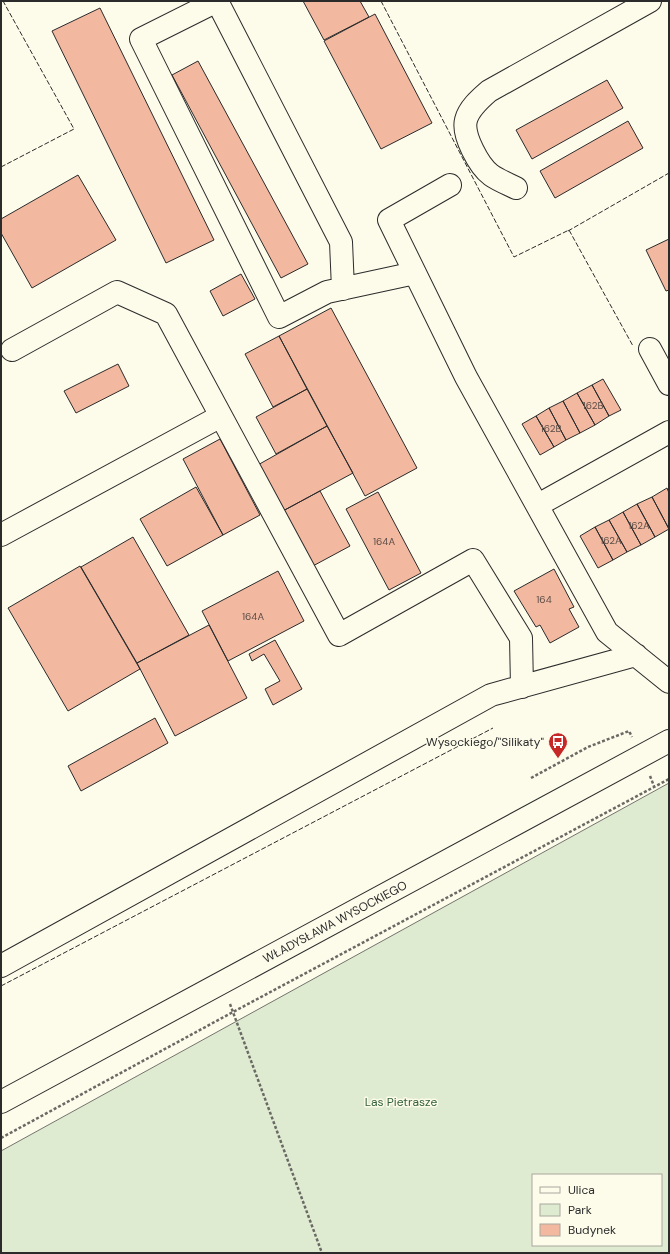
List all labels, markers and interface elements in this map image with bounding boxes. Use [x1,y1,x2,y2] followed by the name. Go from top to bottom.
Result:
[583,399,603,412] house number: 162B
[541,422,561,435] house number: 162B
[628,519,650,532] house number: 162A
[600,534,622,547] house number: 162A
[373,535,395,548] house number: 164A
[536,593,552,606] house number: 164
[242,610,264,623] house number: 164A
[547,731,569,759] bus stop icon: Wysockiego/"Silikaty"
[426,734,544,750] place label: Wysockiego/"Silikaty"
[260,877,410,967] street label: WŁADYSŁAWA WYSOCKIEGO
[365,1094,437,1110] park label: Las Pietrasze
[532,1174,662,1246] legend
[568,1182,595,1198] text: Ulica
[568,1202,592,1218] text: Park
[568,1222,616,1238] text: Budynek

